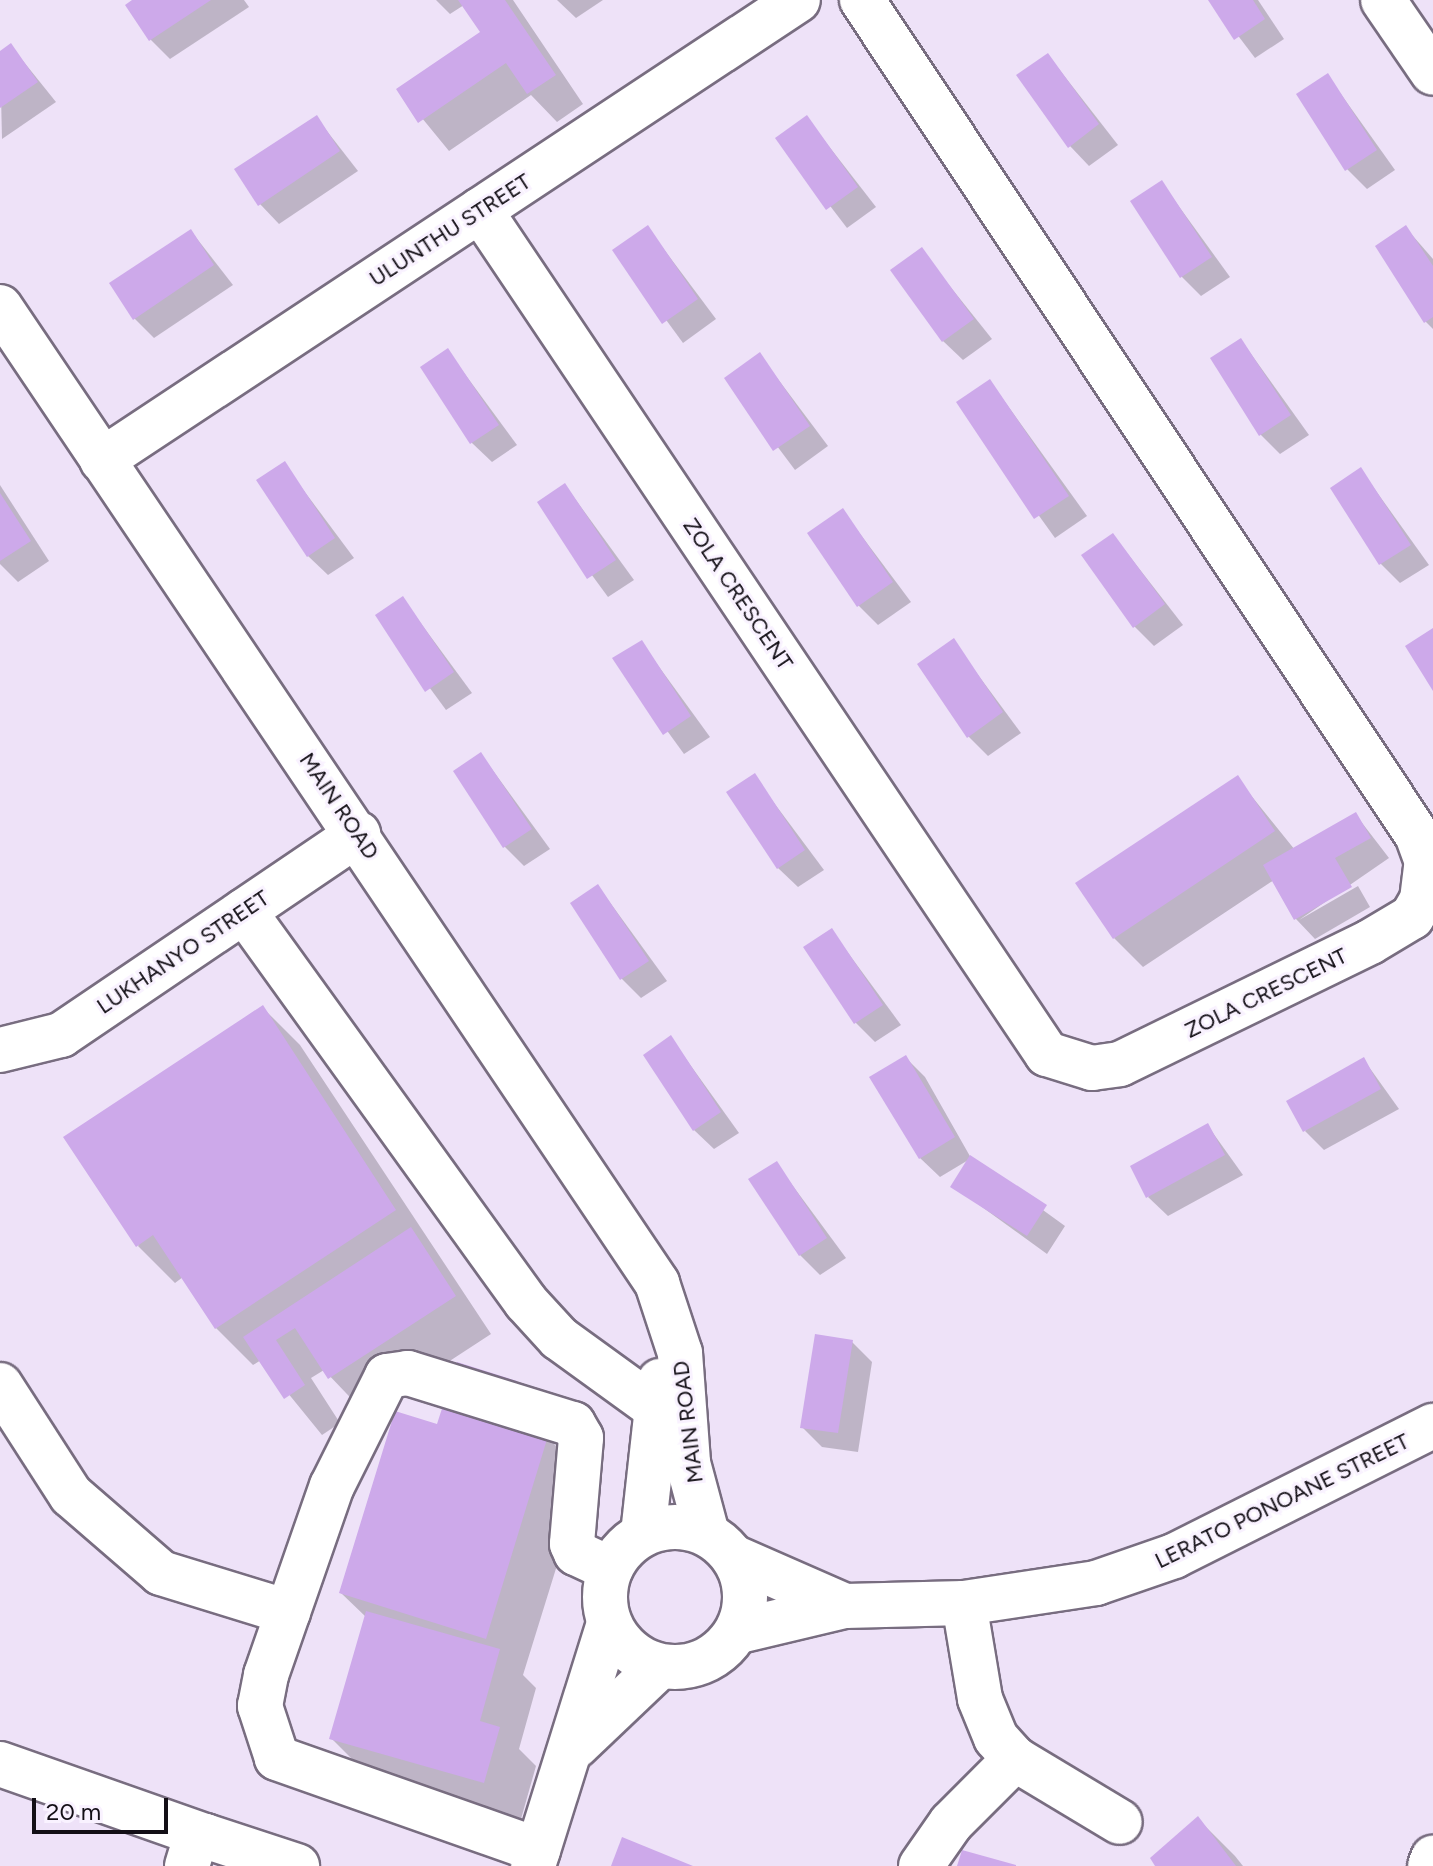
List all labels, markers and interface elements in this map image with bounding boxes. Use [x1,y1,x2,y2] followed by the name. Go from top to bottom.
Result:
[364,168,536,292] street label: ULUNTHU STREET
[678,513,798,675] street label: ZOLA CRESCENT
[294,748,384,864] street label: MAIN ROAD
[92,885,274,1019] street label: LUKHANYO STREET
[1181,942,1351,1044] street label: ZOLA CRESCENT
[667,1359,709,1485] street label: MAIN ROAD
[1151,1428,1413,1574] street label: LERATO PONOANE STREET
[36,1782,172,1832] scale bar
[46,1797,101,1826] text: 20 m

